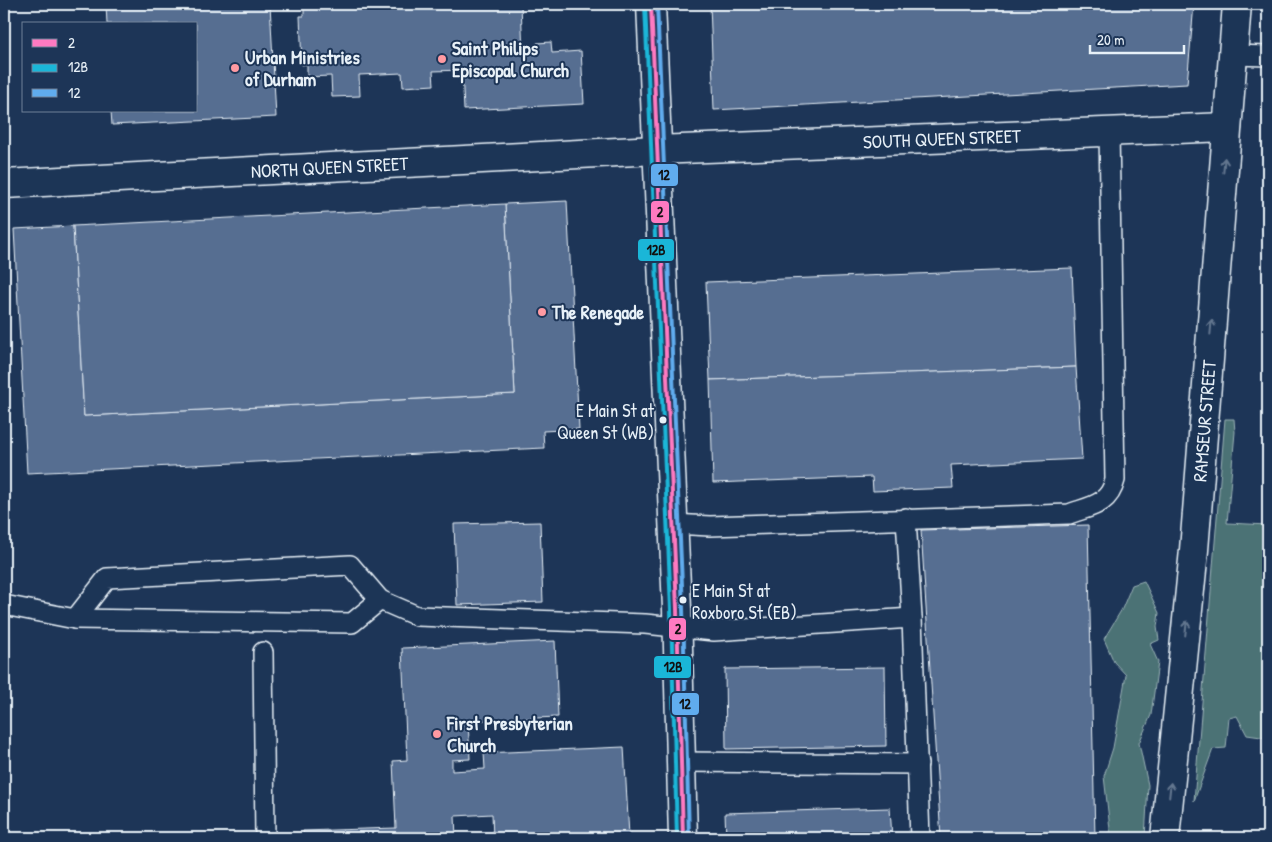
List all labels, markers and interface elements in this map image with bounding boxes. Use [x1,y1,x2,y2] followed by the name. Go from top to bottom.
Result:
[22,22,198,112] legend
[1090,22,1183,54] scale bar
[1097,29,1124,50] text: 20 m
[68,32,75,53] text: 2
[452,35,569,84] place label: Saint Philips Episcopal Church
[245,44,360,92] place label: Urban Ministries of Durham
[436,53,448,65] marker: Saint Philips Episcopal Church
[68,56,88,77] text: 12B
[229,62,241,74] marker: Urban Ministries of Durham
[68,82,80,103] text: 12
[862,122,1023,155] street label: SOUTH QUEEN STREET
[250,150,410,184] street label: NORTH QUEEN STREET
[1219,157,1229,173] one-way arrow
[650,163,679,187] line badge: 12
[658,165,670,184] text: 12
[650,200,670,224] line badge: 2
[657,202,664,221] text: 2
[637,238,675,262] line badge: 12B
[647,240,665,259] text: 12B
[551,299,644,326] place label: The Renegade
[536,306,548,318] marker: The Renegade
[1206,319,1216,335] one-way arrow
[1186,358,1222,483] street label: RAMSEUR STREET
[557,398,655,445] place label: E Main St at Queen St (WB)
[658,415,668,425] marker: E Main St at Queen St (WB)
[692,578,797,625] place label: E Main St at Roxboro St (EB)
[678,595,688,605] marker: E Main St at Roxboro St (EB)
[668,617,687,641] line badge: 2
[675,619,682,638] text: 2
[1181,620,1191,636] one-way arrow
[653,655,692,679] line badge: 12B
[664,657,682,676] text: 12B
[671,692,700,716] line badge: 12
[679,694,691,713] text: 12
[446,710,573,758] place label: First Presbyterian Church
[431,728,443,740] marker: First Presbyterian Church
[1165,782,1175,798] one-way arrow

